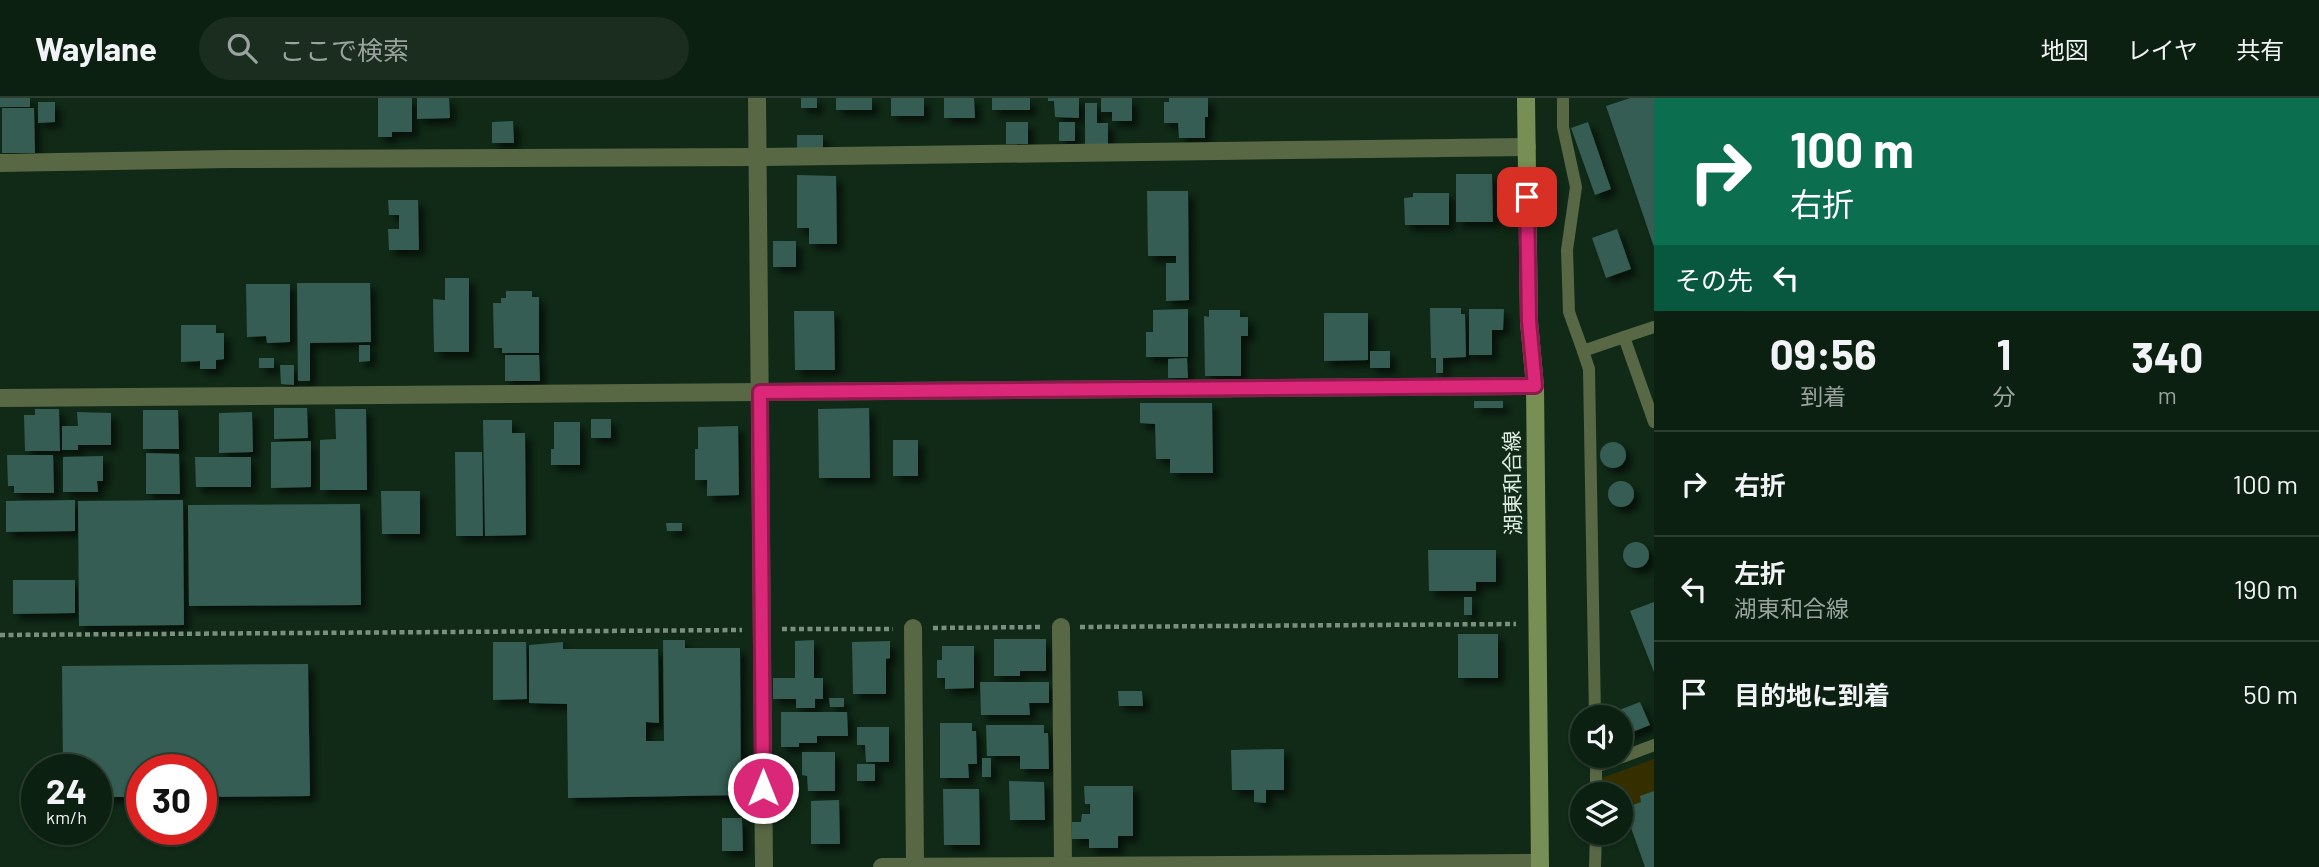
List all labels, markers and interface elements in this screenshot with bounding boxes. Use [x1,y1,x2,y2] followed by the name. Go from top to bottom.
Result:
[199,17,689,80] search box
[35,28,157,68] text: Waylane
[223,29,261,67] icon: search
[279,34,409,65] text: ここで検索
[2041,35,2089,64] text: 地図
[2127,35,2198,64] text: レイヤ
[2236,35,2284,64] text: 共有
[1790,119,1914,178] text: 100 m
[1675,126,1766,217] icon: right
[1497,167,1557,227] pin
[1508,178,1546,216] icon: arrive
[1790,184,1854,222] text: 右折
[1767,259,1805,297] icon: left
[1675,264,1753,295] text: その先
[1770,328,1877,378] text: 09:56
[1996,328,2011,378] text: 1
[2131,331,2203,381] text: 340
[2158,381,2177,409] text: m
[1800,382,1846,410] text: 到着
[1992,382,2015,410] text: 分
[1498,430,1525,536] street label: 湖東和合線
[1675,465,1713,503] icon: right
[2233,468,2298,499] text: 100 m
[1734,469,1786,500] text: 右折
[1734,557,1786,588] text: 左折
[1675,570,1713,608] icon: left
[2234,573,2298,604] text: 190 m
[1734,594,1849,622] text: 湖東和合線
[1675,675,1713,713] icon: arrive
[2243,678,2298,709] text: 50 m
[1734,679,1890,710] text: 目的地に到着
[1570,705,1633,845] map controls
[1570,705,1633,768] button: sound
[726,751,800,825] position arrow
[126,754,217,845] speed limit sign: 30
[46,769,87,811] text: 24
[1570,782,1633,845] button: layers
[46,806,87,828] text: km/h

